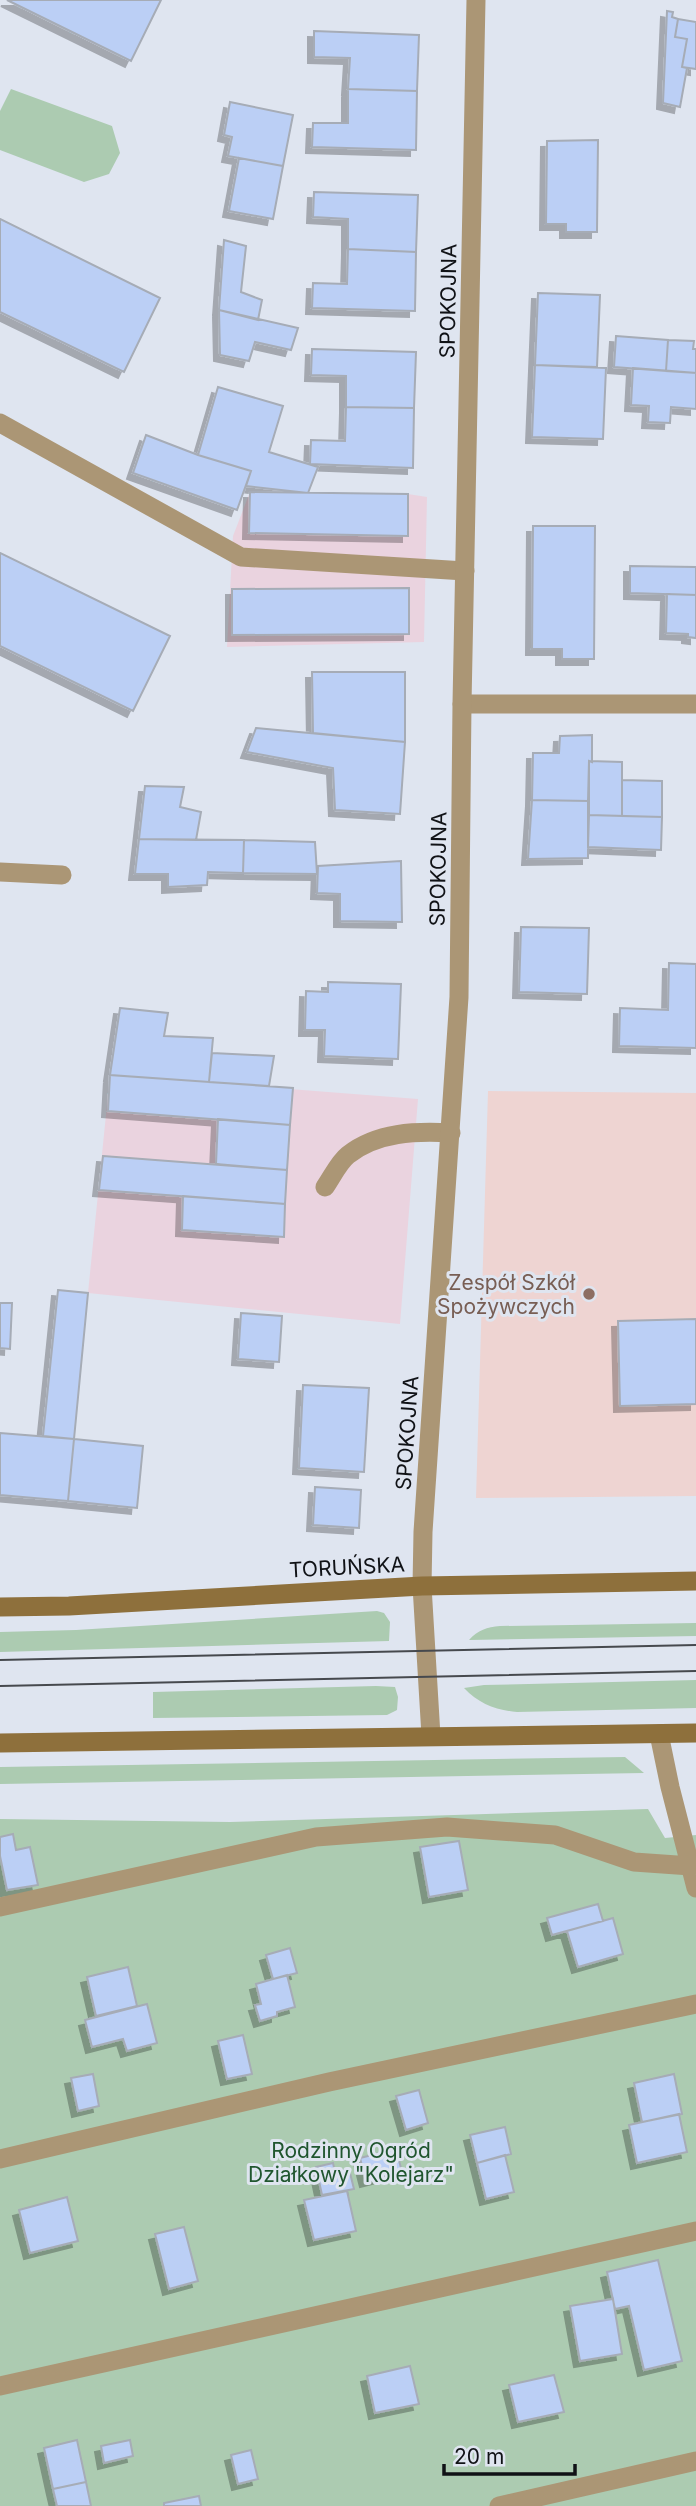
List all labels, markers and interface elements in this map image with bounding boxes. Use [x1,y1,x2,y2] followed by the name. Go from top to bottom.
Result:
[435,243,461,359] street label: SPOKOJNA
[425,811,451,927] street label: SPOKOJNA
[437,1270,576,1319] place label: Zespół Szkół Spożywczych
[581,1286,597,1302] marker: Zespół Szkół Spożywczych
[391,1375,423,1491] street label: SPOKOJNA
[288,1550,406,1583] street label: TORUŃSKA
[248,2138,454,2187] park label: Rodzinny Ogród Działkowy "Kolejarz"
[444,2432,575,2476] scale bar
[454,2444,504,2469] text: 20 m

